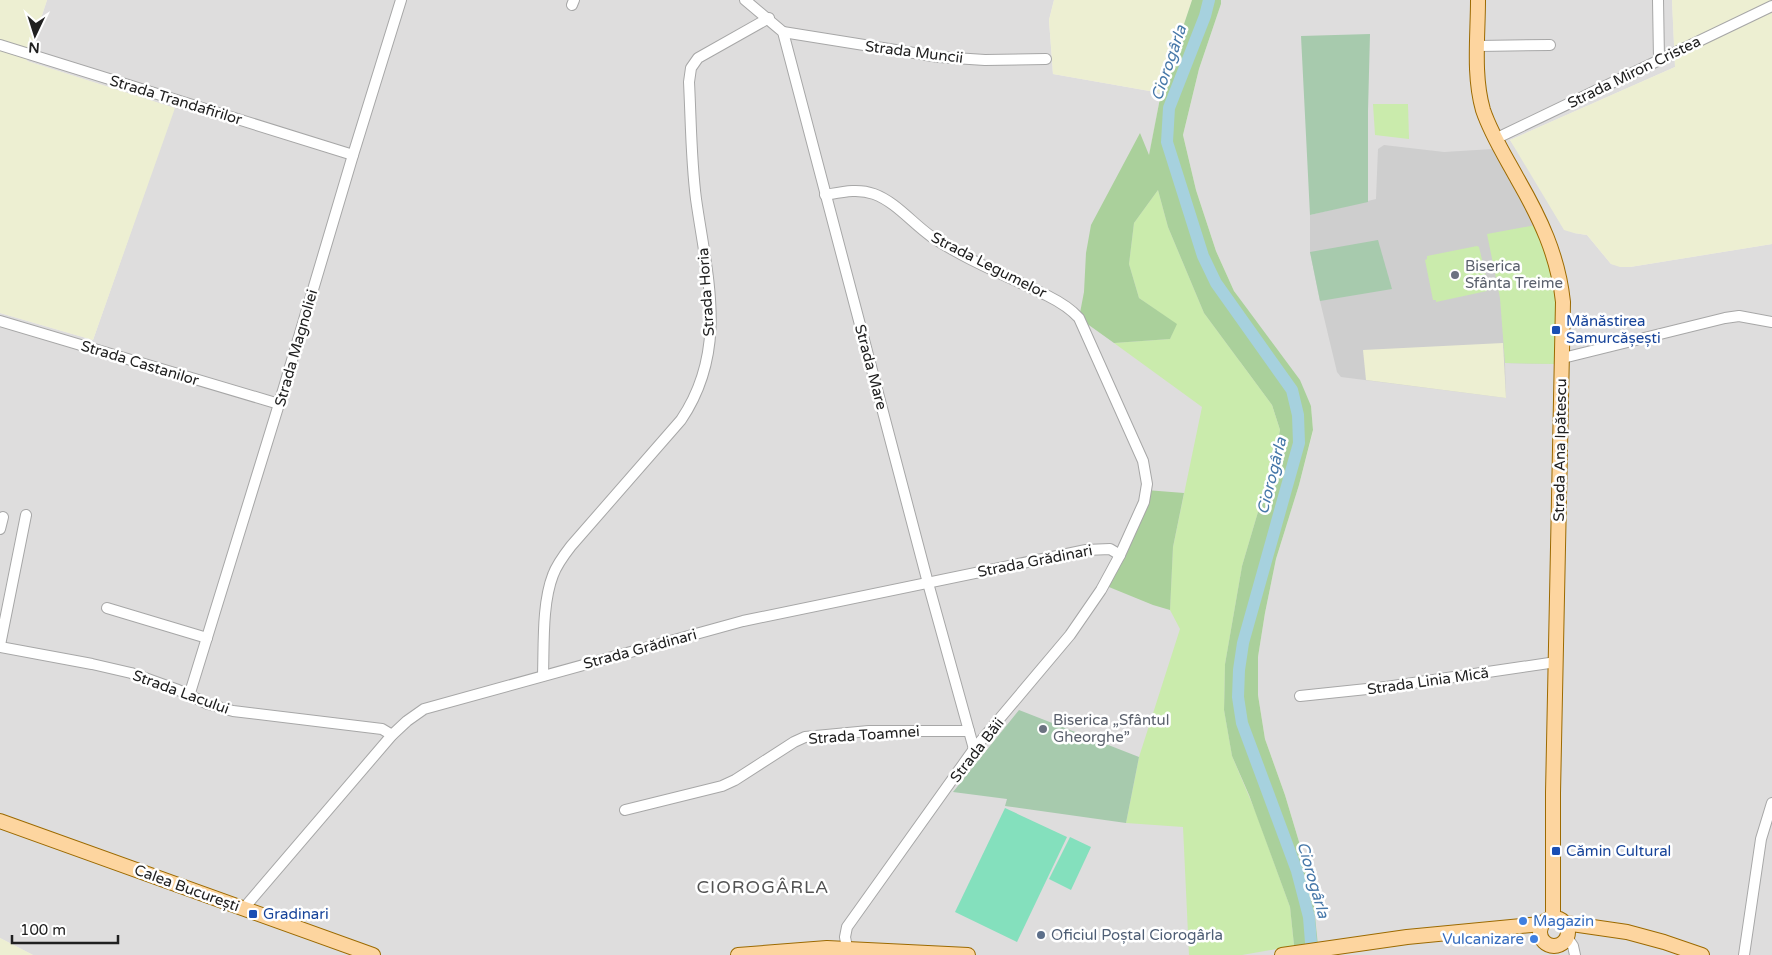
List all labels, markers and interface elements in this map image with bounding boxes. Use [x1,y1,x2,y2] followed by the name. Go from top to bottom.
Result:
[10,10,60,60] north arrow
[1147,22,1192,103] water label: Ciorogârla
[1565,32,1703,112] street label: Strada Miron Cristea
[864,37,964,67] street label: Strada Muncii
[28,39,40,56] text: N
[108,71,245,129] street label: Strada Trandafirilor
[928,228,1050,302] street label: Strada Legumelor
[694,247,718,337] street label: Strada Horia
[1465,257,1563,292] place label: Biserica Sfânta Treime
[1449,269,1461,281] marker: Biserica Sfânta Treime
[271,287,321,409] street label: Strada Magnoliei
[1566,312,1661,347] place label: Mănăstirea Samurcășești
[851,322,891,412] street label: Strada Mare
[1550,324,1562,336] marker: Mănăstirea Samurcășești
[79,337,201,390] street label: Strada Castanilor
[1550,378,1570,522] street label: Strada Ana Ipătescu
[1253,434,1291,517] water label: Ciorogârla
[976,541,1094,581] street label: Strada Grădinari
[581,625,699,673] street label: Strada Grădinari
[1366,664,1490,698] street label: Strada Linia Mică
[130,666,232,718] street label: Strada Lacului
[1053,711,1169,746] place label: Biserica „Sfântul Gheorghe”
[946,714,1008,786] street label: Strada Băii
[808,722,920,748] street label: Strada Toamnei
[1037,723,1049,735] marker: Biserica „Sfântul Gheorghe”
[1293,839,1334,922] water label: Ciorogârla
[1566,842,1671,860] place label: Cămin Cultural
[1550,845,1562,857] marker: Cămin Cultural
[132,861,242,915] street label: Calea București
[697,876,830,898] district label: CIOROGÂRLA
[263,905,329,923] place label: Gradinari
[247,908,259,920] marker: Gradinari
[12,912,119,944] scale bar
[1533,912,1594,930] place label: Magazin
[1517,915,1529,927] marker: Magazin
[20,921,66,939] text: 100 m
[1051,926,1223,944] place label: Oficiul Poștal Ciorogârla
[1035,929,1047,941] marker: Oficiul Poștal Ciorogârla
[1442,930,1524,948] place label: Vulcanizare
[1528,933,1540,945] marker: Vulcanizare

